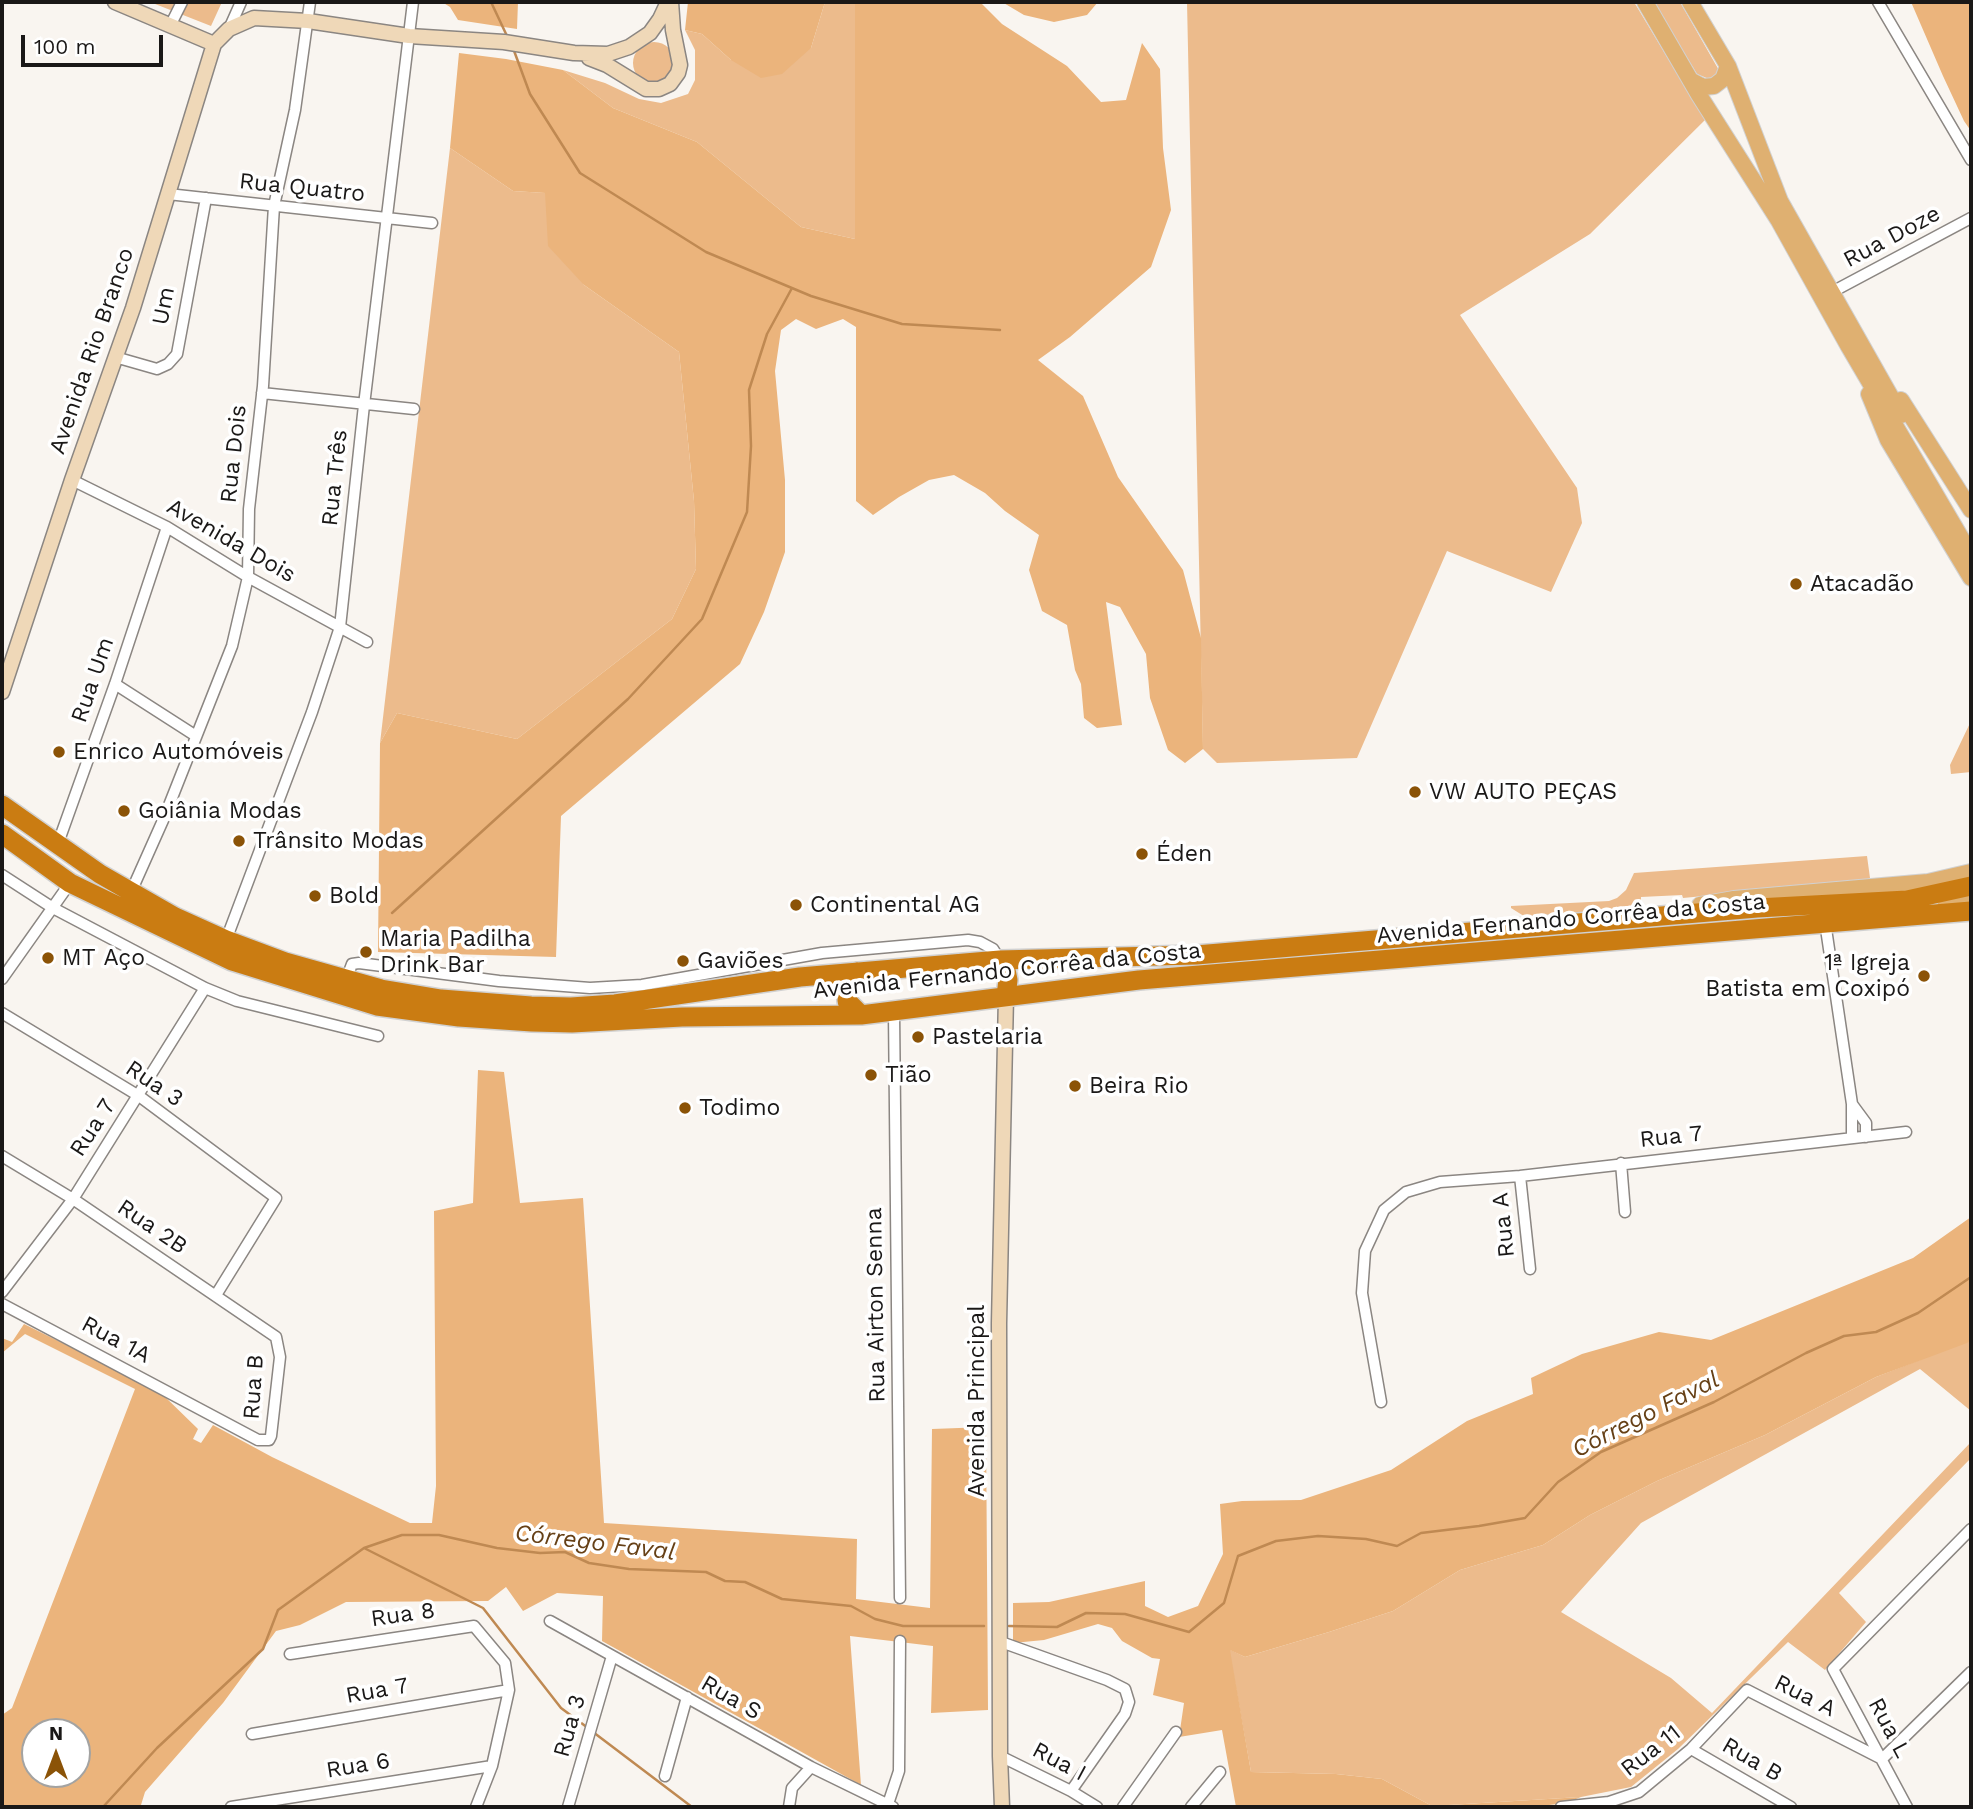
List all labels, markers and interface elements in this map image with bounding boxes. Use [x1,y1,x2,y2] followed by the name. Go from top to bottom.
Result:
[24,21,166,65] scale bar
[34,34,96,59] text: 100 m
[238,168,366,208] street label: Rua Quatro
[1839,200,1945,274] street label: Rua Doze
[44,244,140,458] street label: Avenida Rio Branco
[147,285,181,327] street label: Um
[215,403,253,505] street label: Rua Dois
[316,428,354,528] street label: Rua Três
[162,493,300,589] street label: Avenida Dois
[1810,570,1914,598] place label: Atacadão
[1788,576,1804,592] marker: Atacadão
[66,634,120,726] street label: Rua Um
[73,738,284,766] place label: Enrico Automóveis
[51,744,67,760] marker: Enrico Automóveis
[1429,778,1617,806] place label: VW AUTO PEÇAS
[1407,784,1423,800] marker: VW AUTO PEÇAS
[138,797,302,825] place label: Goiânia Modas
[116,803,132,819] marker: Goiânia Modas
[253,827,424,855] place label: Trânsito Modas
[231,833,247,849] marker: Trânsito Modas
[1156,840,1212,868] place label: Éden
[1134,846,1150,862] marker: Éden
[329,882,379,910] place label: Bold
[307,888,323,904] marker: Bold
[1376,888,1766,950] street label: Avenida Fernando Corrêa da Costa
[810,891,980,919] place label: Continental AG
[788,897,804,913] marker: Continental AG
[380,925,531,979] place label: Maria Padilha Drink Bar
[812,937,1202,1005] street label: Avenida Fernando Corrêa da Costa
[62,944,145,972] place label: MT Aço
[358,944,374,960] marker: Maria Padilha Drink Bar
[697,947,784,975] place label: Gaviões
[1705,949,1910,1003] place label: 1ª Igreja Batista em Coxipó
[40,950,56,966] marker: MT Aço
[675,953,691,969] marker: Gaviões
[1916,968,1932,984] marker: 1ª Igreja Batista em Coxipó
[932,1023,1043,1051] place label: Pastelaria
[910,1029,926,1045] marker: Pastelaria
[120,1055,188,1113] street label: Rua 3
[885,1061,931,1089] place label: Tião
[863,1067,879,1083] marker: Tião
[1089,1072,1188,1100] place label: Beira Rio
[1067,1078,1083,1094] marker: Beira Rio
[64,1094,122,1162] street label: Rua 7
[699,1094,780,1122] place label: Todimo
[677,1100,693,1116] marker: Todimo
[1638,1120,1704,1154] street label: Rua 7
[1487,1191,1521,1259] street label: Rua A
[112,1194,192,1260] street label: Rua 2B
[860,1207,892,1403] street label: Rua Airton Senna
[963,1305,991,1497] street label: Avenida Principal
[77,1310,155,1370] street label: Rua 1A
[238,1354,270,1420] street label: Rua B
[1568,1366,1724,1464] water label: Córrego Faval
[513,1519,677,1567] water label: Córrego Faval
[369,1597,437,1633] street label: Rua 8
[1770,1669,1840,1723] street label: Rua A
[696,1670,766,1726] street label: Rua S
[344,1672,410,1710] street label: Rua 7
[548,1692,592,1760] street label: Rua 3
[1862,1693,1916,1763] street label: Rua L
[21,1718,91,1788] north arrow
[1616,1719,1686,1783] street label: Rua 11
[49,1722,63,1745] text: N
[1717,1732,1787,1788] street label: Rua B
[1027,1736,1091,1788] street label: Rua I
[324,1747,392,1785] street label: Rua 6

